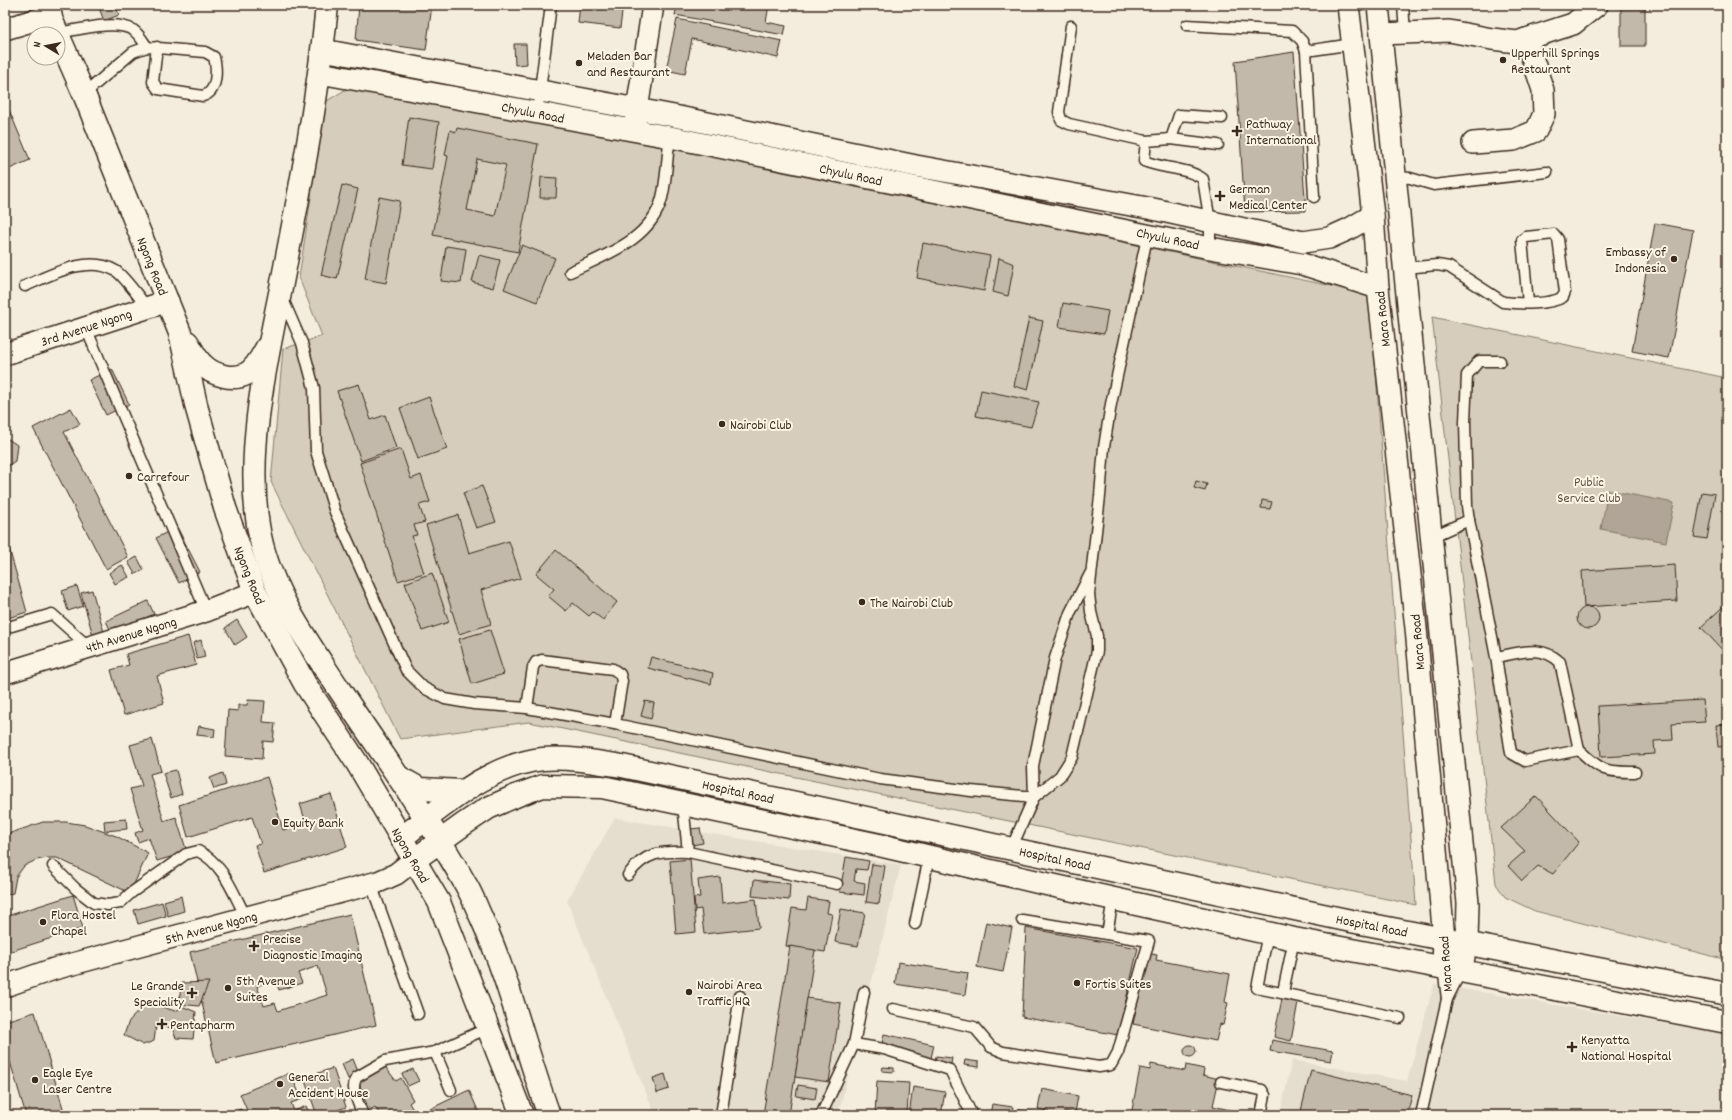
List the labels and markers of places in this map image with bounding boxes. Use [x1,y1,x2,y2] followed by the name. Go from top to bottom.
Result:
[1511,44,1600,80] place label: Upperhill Springs Restaurant
[587,47,670,83] place label: Meladen Bar and Restaurant
[1498,55,1508,65] marker: Upperhill Springs Restaurant
[574,58,584,68] marker: Meladen Bar and Restaurant
[1246,115,1317,151] place label: Pathway International
[1231,125,1243,137] marker: Pathway International
[1229,180,1308,216] place label: German Medical Center
[1214,190,1226,202] marker: German Medical Center
[1606,243,1667,279] place label: Embassy of Indonesia
[1669,254,1679,264] marker: Embassy of Indonesia
[730,416,792,436] place label: Nairobi Club
[717,419,727,429] marker: Nairobi Club
[137,468,190,488] place label: Carrefour
[124,471,134,481] marker: Carrefour
[870,594,953,614] place label: The Nairobi Club
[857,597,867,607] marker: The Nairobi Club
[283,814,344,834] place label: Equity Bank
[270,817,280,827] marker: Equity Bank
[51,906,116,942] place label: Flora Hostel Chapel
[38,917,48,927] marker: Flora Hostel Chapel
[263,930,362,966] place label: Precise Diagnostic Imaging
[248,940,260,952] marker: Precise Diagnostic Imaging
[236,972,296,1008] place label: 5th Avenue Suites
[1085,975,1152,995] place label: Fortis Suites
[697,976,762,1012] place label: Nairobi Area Traffic HQ
[131,977,184,1013] place label: Le Grande Speciality
[1072,978,1082,988] marker: Fortis Suites
[223,983,233,993] marker: 5th Avenue Suites
[684,987,694,997] marker: Nairobi Area Traffic HQ
[187,988,197,998] marker: Le Grande Speciality
[170,1016,235,1036] place label: Pentapharm
[157,1019,167,1029] marker: Pentapharm
[1581,1031,1672,1067] place label: Kenyatta National Hospital
[1566,1041,1578,1053] marker: Kenyatta National Hospital
[43,1064,112,1100] place label: Eagle Eye Laser Centre
[288,1068,369,1104] place label: General Accident House
[30,1075,40,1085] marker: Eagle Eye Laser Centre
[275,1079,285,1089] marker: General Accident House

